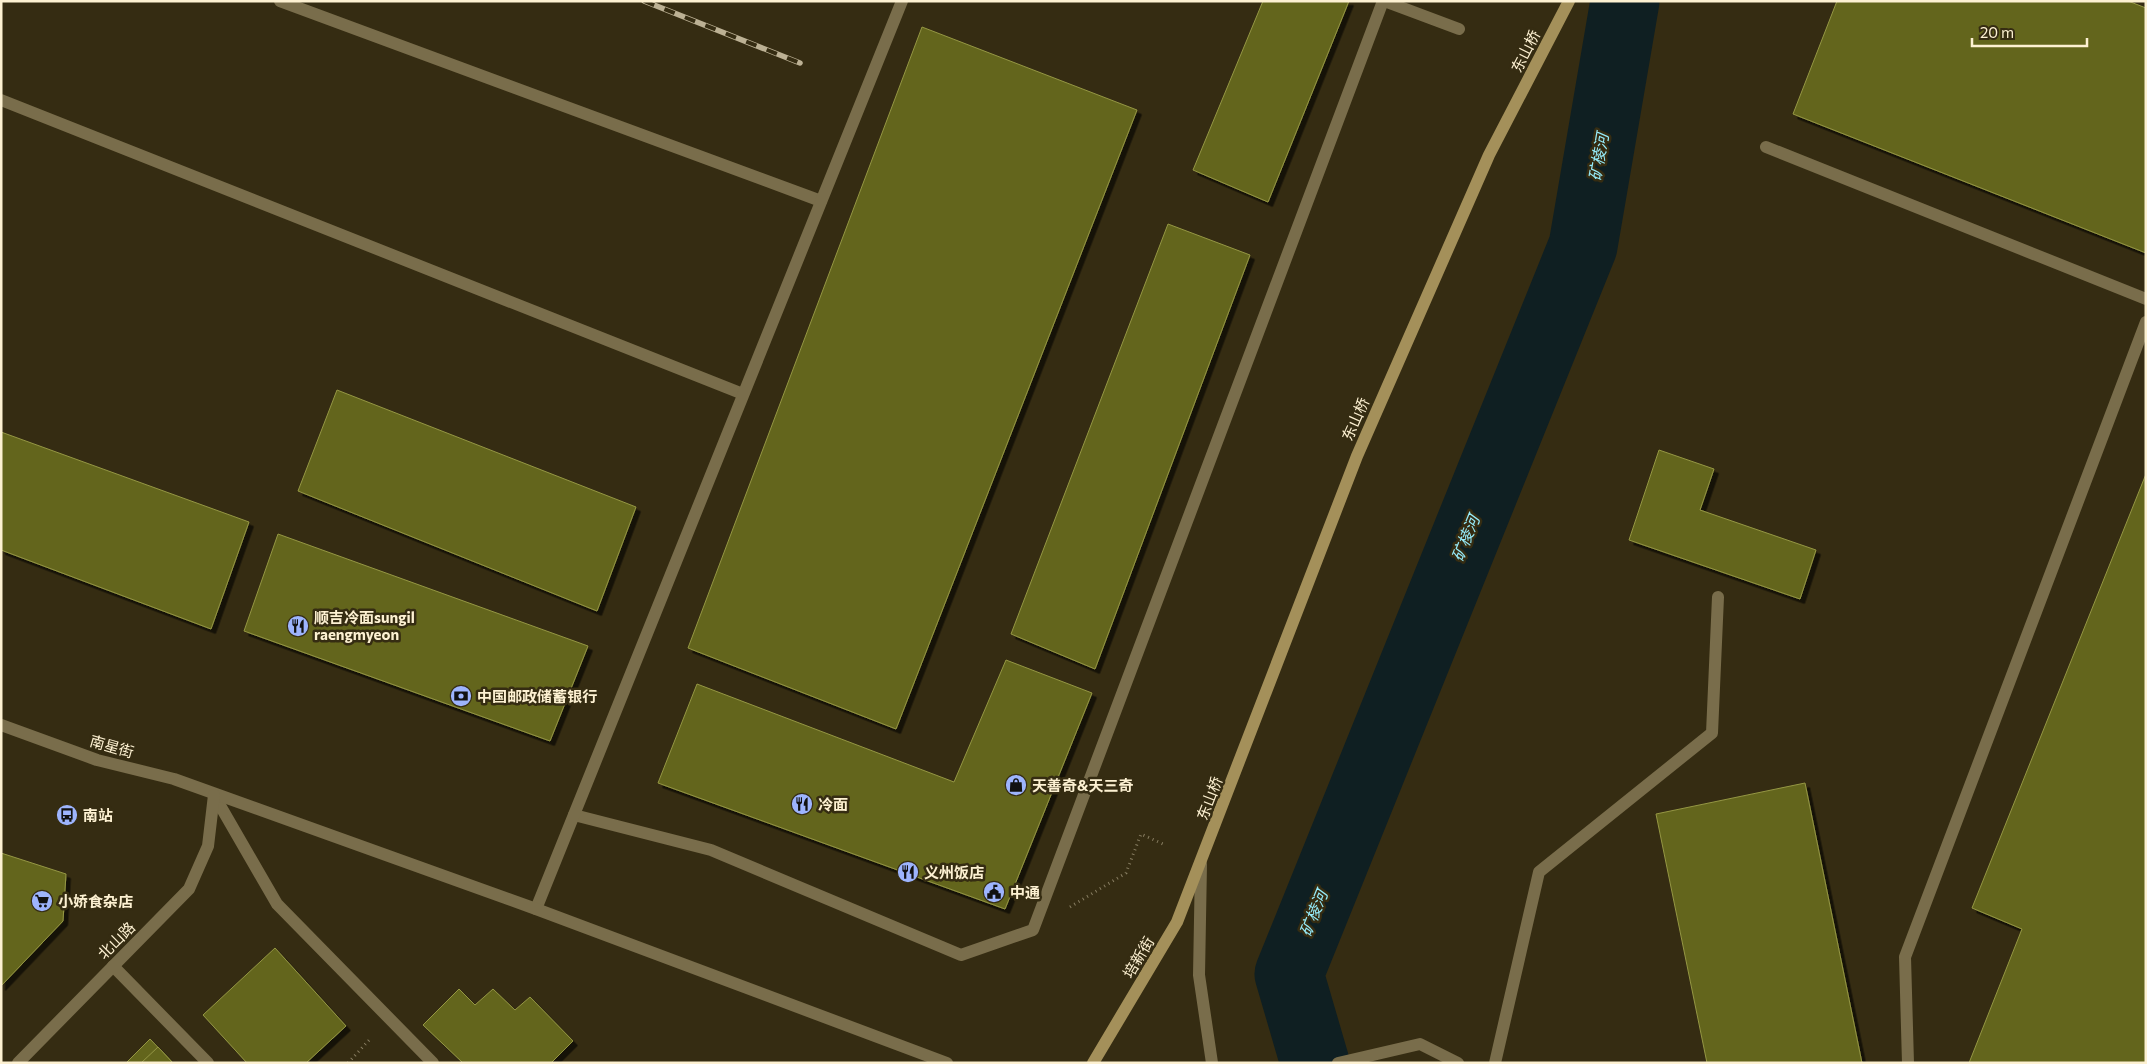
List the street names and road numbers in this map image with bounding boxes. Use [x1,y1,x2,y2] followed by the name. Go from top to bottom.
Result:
[1507,27,1543,75] street label: 东山桥
[1338,395,1372,443] street label: 东山桥
[88,731,136,761] street label: 南星街
[1193,774,1225,822] street label: 东山桥
[94,918,138,962] street label: 北山路
[1119,933,1157,981] street label: 培新街

